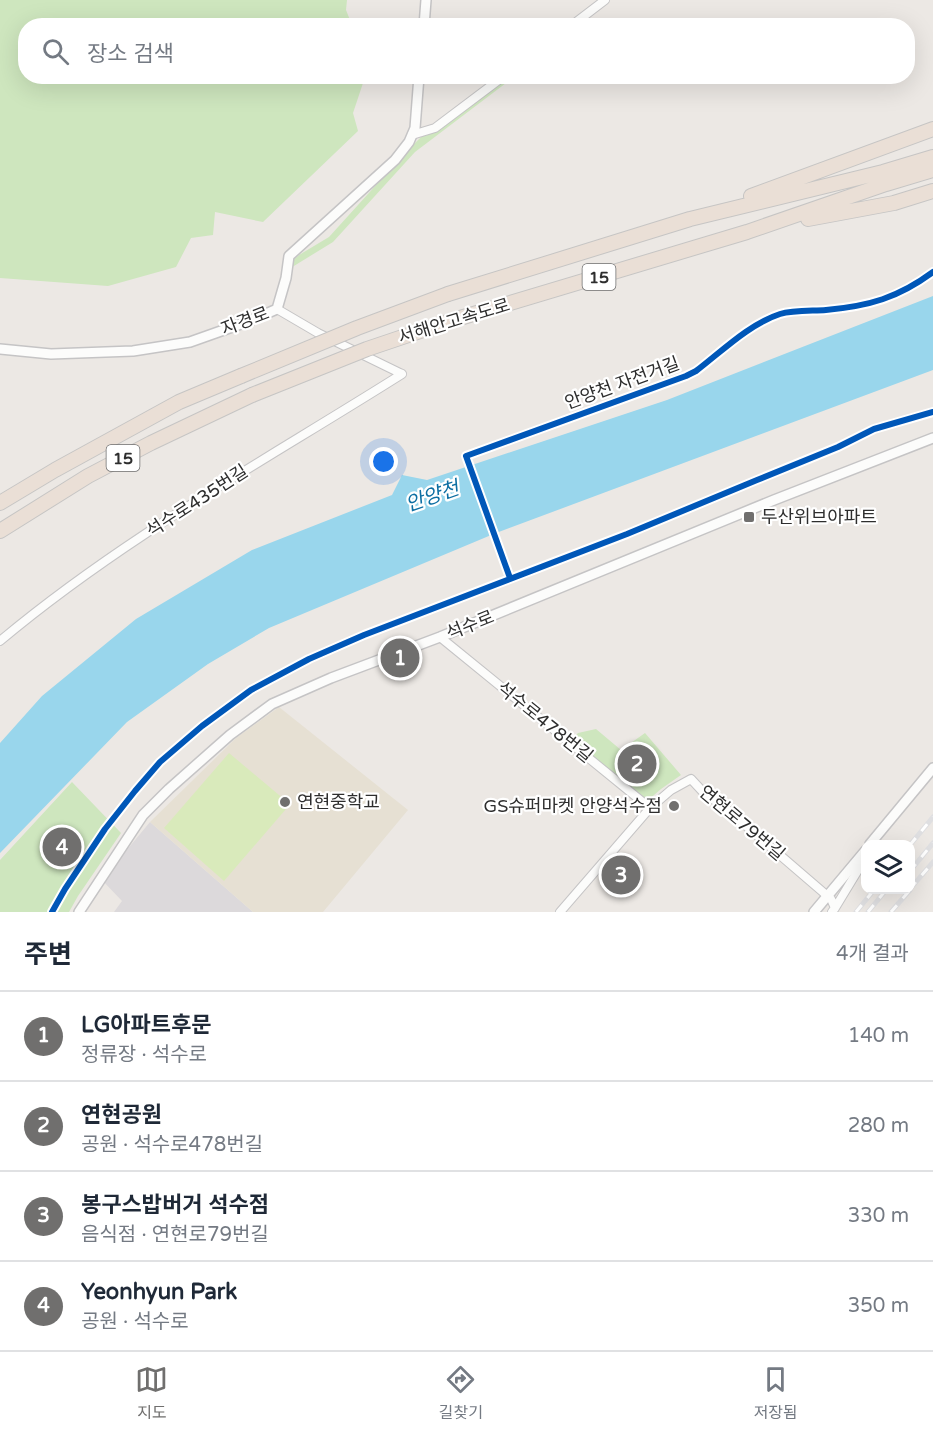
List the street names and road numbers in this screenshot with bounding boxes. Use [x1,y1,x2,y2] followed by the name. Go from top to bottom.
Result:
[582,264,616,290] road number: 15
[395,294,513,348] street label: 서해안고속도로
[218,302,272,340] street label: 자경로
[562,352,682,414] street label: 안양천 자전거길
[106,445,140,471] road number: 15
[142,460,252,542] street label: 석수로435번길
[443,605,497,645] street label: 석수로
[493,677,597,767] street label: 석수로478번길
[695,781,789,865] street label: 연현로79번길

